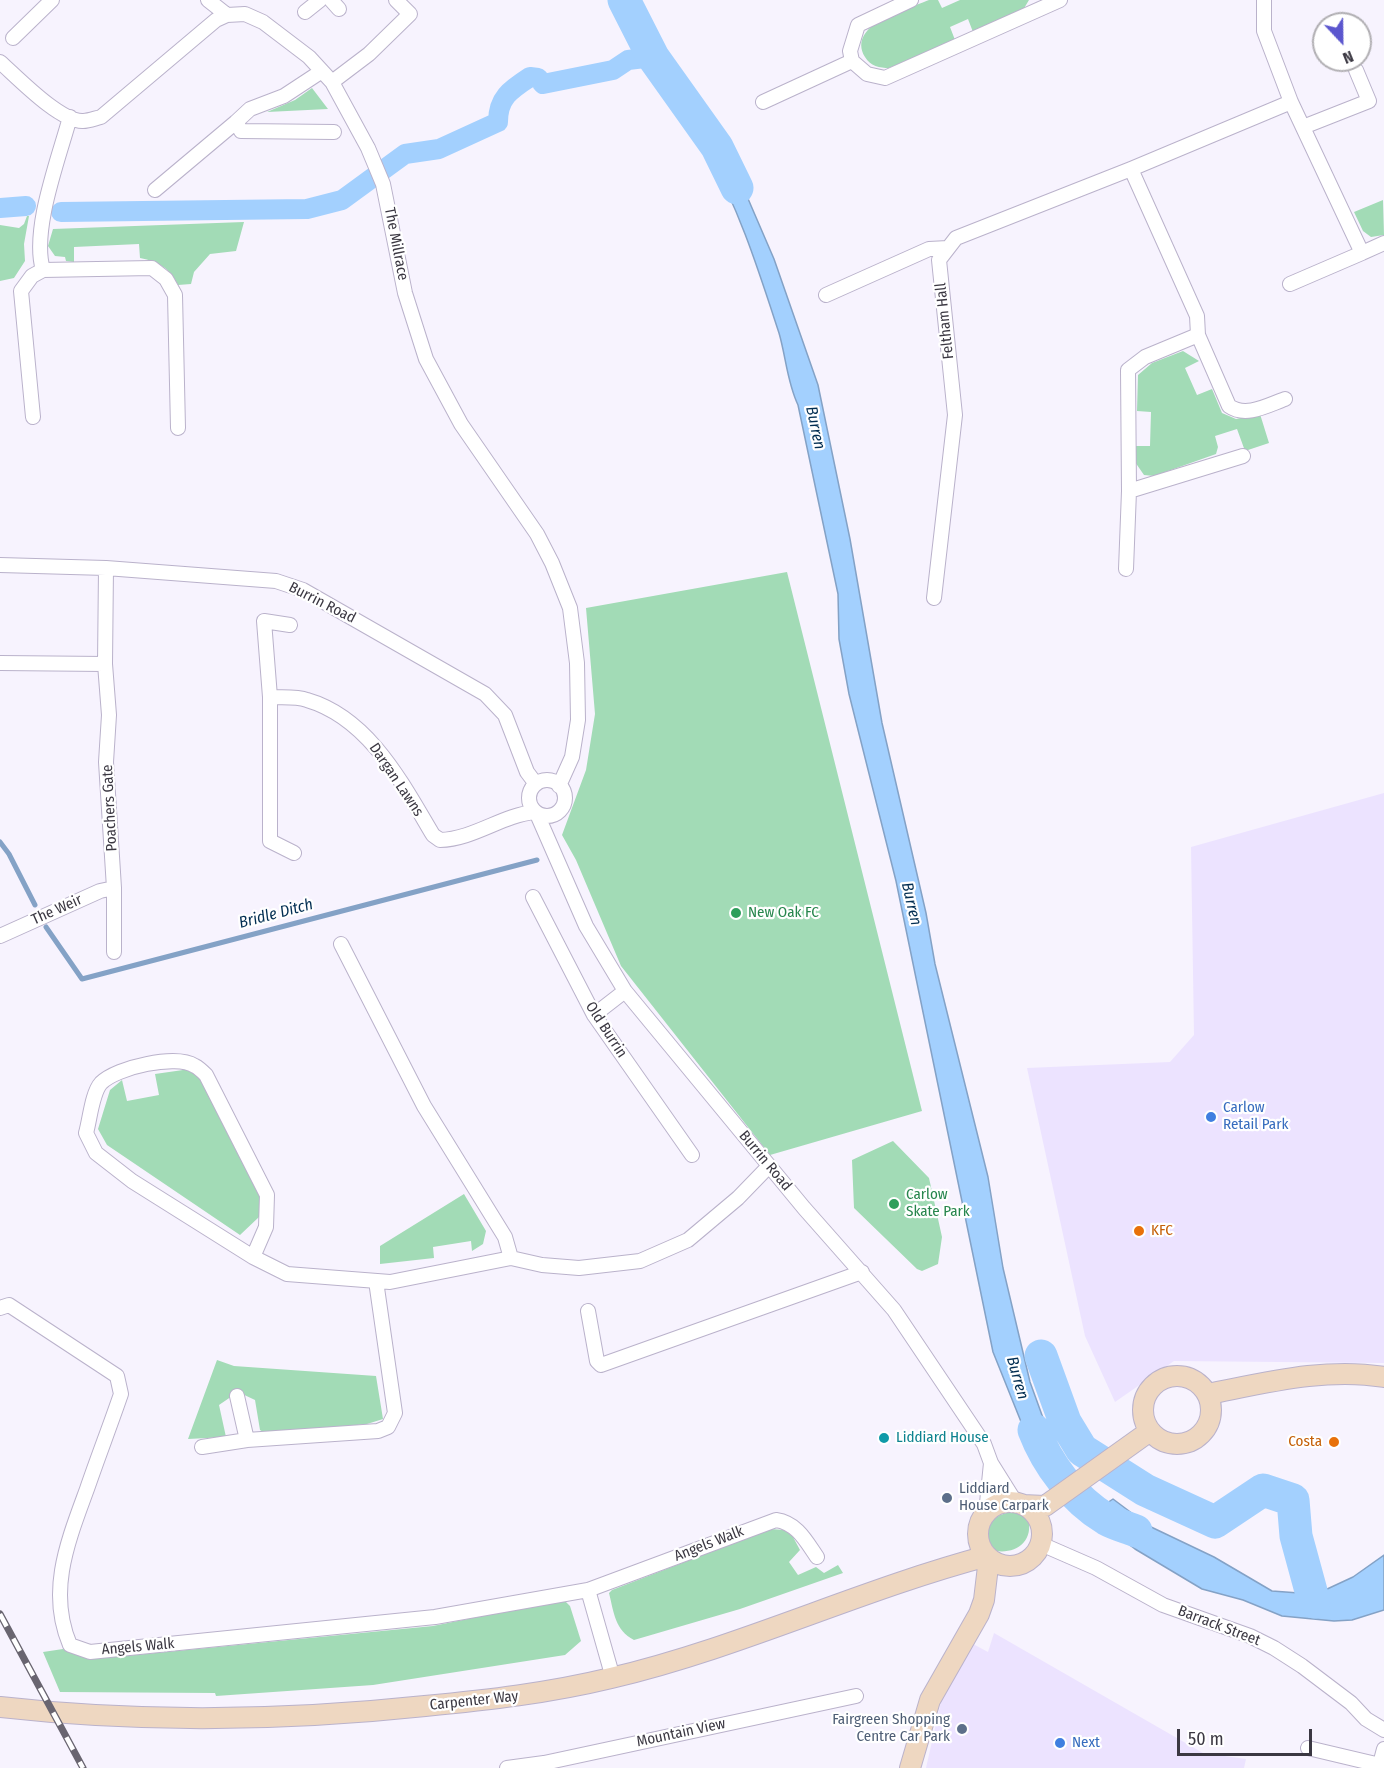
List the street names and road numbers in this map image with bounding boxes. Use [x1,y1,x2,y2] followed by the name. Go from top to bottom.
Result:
[380,206,412,282] street label: The Millrace
[932,282,958,360] street label: Feltham Hall
[285,578,359,628] street label: Burrin Road
[365,740,427,820] street label: Dargan Lawns
[99,764,121,852] street label: Poachers Gate
[29,891,85,929] street label: The Weir
[581,999,631,1061] street label: Old Burrin
[735,1127,795,1195] street label: Burrin Road
[672,1523,746,1565] street label: Angels Walk
[1175,1602,1263,1650] street label: Barrack Street
[101,1635,175,1659] street label: Angels Walk
[429,1687,519,1715] street label: Carpenter Way
[635,1715,727,1751] street label: Mountain View

